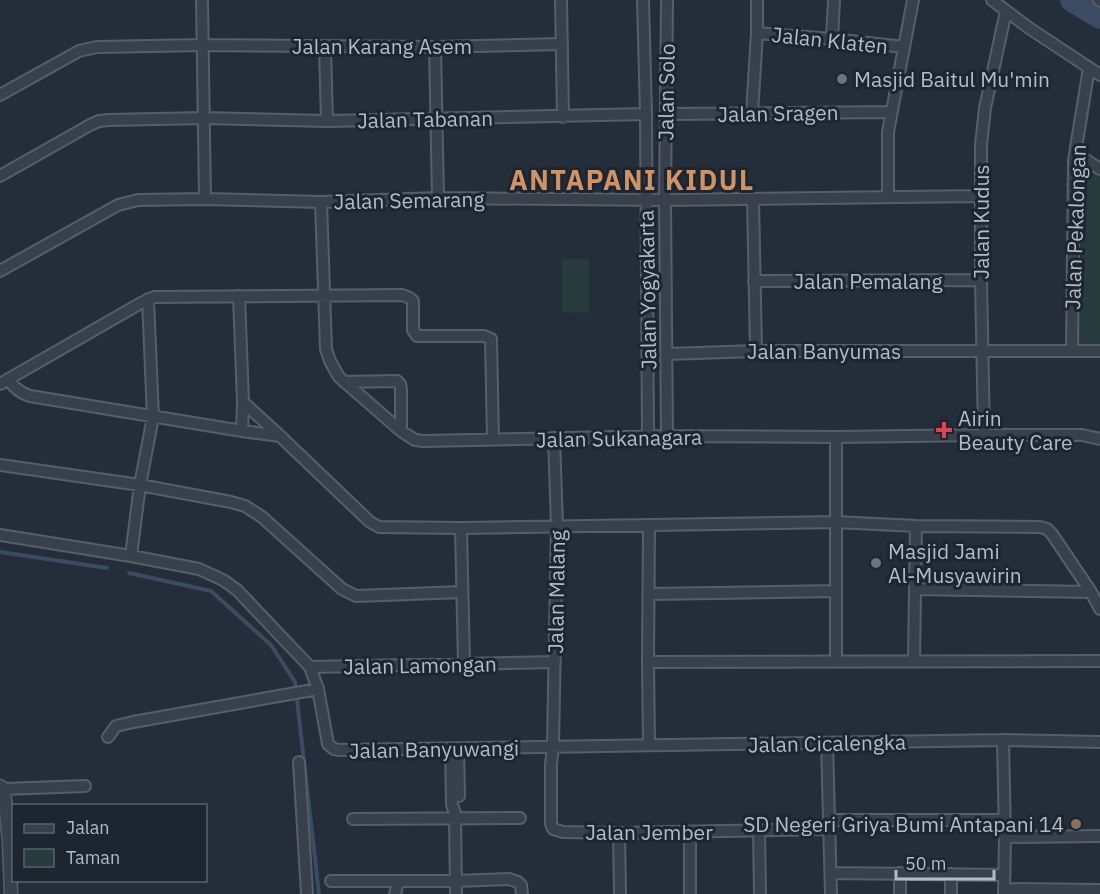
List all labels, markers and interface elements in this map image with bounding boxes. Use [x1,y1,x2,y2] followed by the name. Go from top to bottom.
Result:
[770,20,890,60] street label: Jalan Klaten
[292,32,472,60] street label: Jalan Karang Asem
[651,43,681,141] street label: Jalan Solo
[854,65,1050,93] place label: Masjid Baitul Mu'min
[835,72,849,86] marker: Masjid Baitul Mu'min
[717,98,839,128] street label: Jalan Sragen
[357,104,493,134] street label: Jalan Tabanan
[1058,144,1092,310] street label: Jalan Pekalongan
[509,162,755,197] district label: ANTAPANI KIDUL
[967,164,995,280] street label: Jalan Kudus
[333,185,485,215] street label: Jalan Semarang
[632,210,662,370] street label: Jalan Yogyakarta
[793,267,943,295] street label: Jalan Pemalang
[747,337,901,365] street label: Jalan Banyumas
[958,404,1073,456] place label: Airin Beauty Care
[935,421,953,439] marker: Airin Beauty Care
[536,423,702,453] street label: Jalan Sukanagara
[541,530,571,654] street label: Jalan Malang
[888,537,1022,589] place label: Masjid Jami Al-Musyawirin
[869,556,883,570] marker: Masjid Jami Al-Musyawirin
[343,650,497,680] street label: Jalan Lamongan
[748,728,906,758] street label: Jalan Cicalengka
[349,734,519,764] street label: Jalan Banyuwangi
[12,804,207,882] legend
[743,810,1064,838] place label: SD Negeri Griya Bumi Antapani 14
[66,816,110,839] text: Jalan
[1069,817,1083,831] marker: SD Negeri Griya Bumi Antapani 14
[585,818,713,846] street label: Jalan Jember
[896,843,994,881] scale bar
[66,846,120,869] text: Taman
[905,852,947,875] text: 50 m

